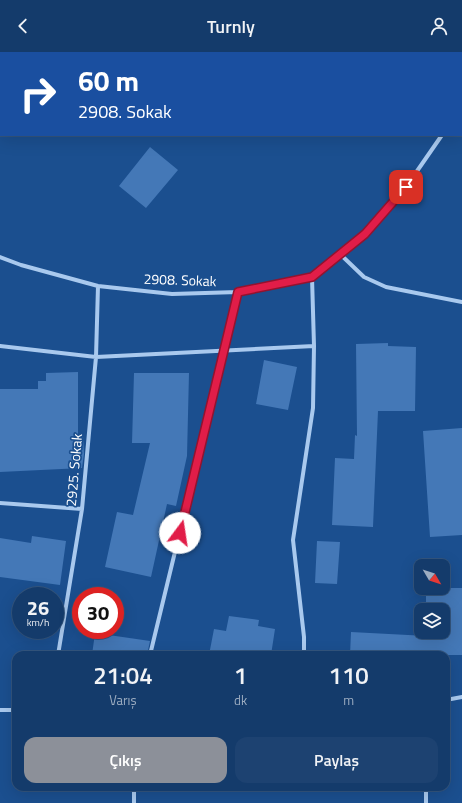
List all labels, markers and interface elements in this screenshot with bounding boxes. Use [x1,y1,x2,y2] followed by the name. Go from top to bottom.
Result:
[207,13,255,40] text: Turnly
[12,15,34,37] icon: back
[428,15,450,37] icon: person
[78,59,139,102] text: 60 m
[12,68,64,120] icon: right
[78,98,172,125] text: 2908. Sokak
[389,170,423,204] pin
[395,176,417,198] icon: arrive
[143,268,217,291] street label: 2908. Sokak
[60,432,87,507] street label: 2925. Sokak
[159,512,201,554] position arrow
[414,559,450,595] north arrow
[414,559,450,639] map controls
[72,587,124,639] speed limit sign: 30
[27,592,49,623] text: 26
[414,603,450,639] button: layers
[27,615,49,630] text: km/h
[93,657,153,693] text: 21:04
[234,657,247,693] text: 1
[328,657,369,693] text: 110
[109,690,136,710] text: Varış
[234,690,247,710] text: dk
[343,690,354,710] text: m
[24,737,227,783] button: Çıkış
[235,737,438,783] button: Paylaş

